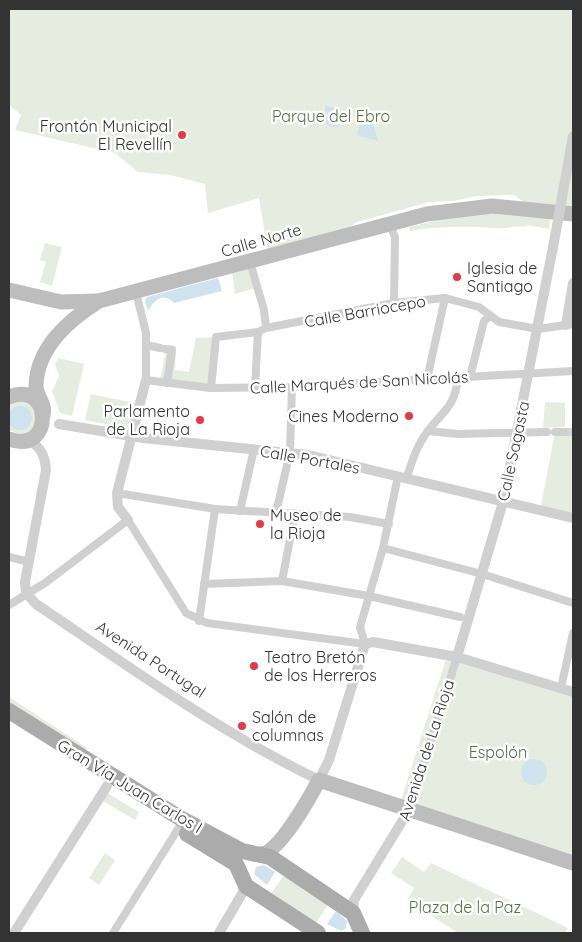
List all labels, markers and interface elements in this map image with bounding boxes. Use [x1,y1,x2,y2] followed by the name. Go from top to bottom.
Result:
[272,106,390,126] park label: Parque del Ebro
[40,116,172,154] place label: Frontón Municipal El Revellín
[176,129,188,141] marker: Frontón Municipal El Revellín
[219,219,303,261] street label: Calle Norte
[467,258,537,296] place label: Iglesia de Santiago
[451,271,463,283] marker: Iglesia de Santiago
[303,290,427,332] street label: Calle Barriocepo
[249,366,469,398] street label: Calle Marqués de San Nicolás
[493,399,533,503] street label: Calle Sagasta
[103,401,190,439] place label: Parlamento de La Rioja
[288,406,399,426] place label: Cines Moderno
[403,410,415,422] marker: Cines Moderno
[194,414,206,426] marker: Parlamento de La Rioja
[258,440,362,478] street label: Calle Portales
[270,505,342,543] place label: Museo de la Rioja
[254,518,266,530] marker: Museo de la Rioja
[92,616,210,702] street label: Avenida Portugal
[264,647,377,685] place label: Teatro Bretón de los Herreros
[248,660,260,672] marker: Teatro Bretón de los Herreros
[394,677,458,823] street label: Avenida de La Rioja
[252,707,324,745] place label: Salón de columnas
[236,720,248,732] marker: Salón de columnas
[54,735,206,837] street label: Gran Vía Juan Carlos I
[469,742,527,762] park label: Espolón
[409,897,521,917] park label: Plaza de la Paz

